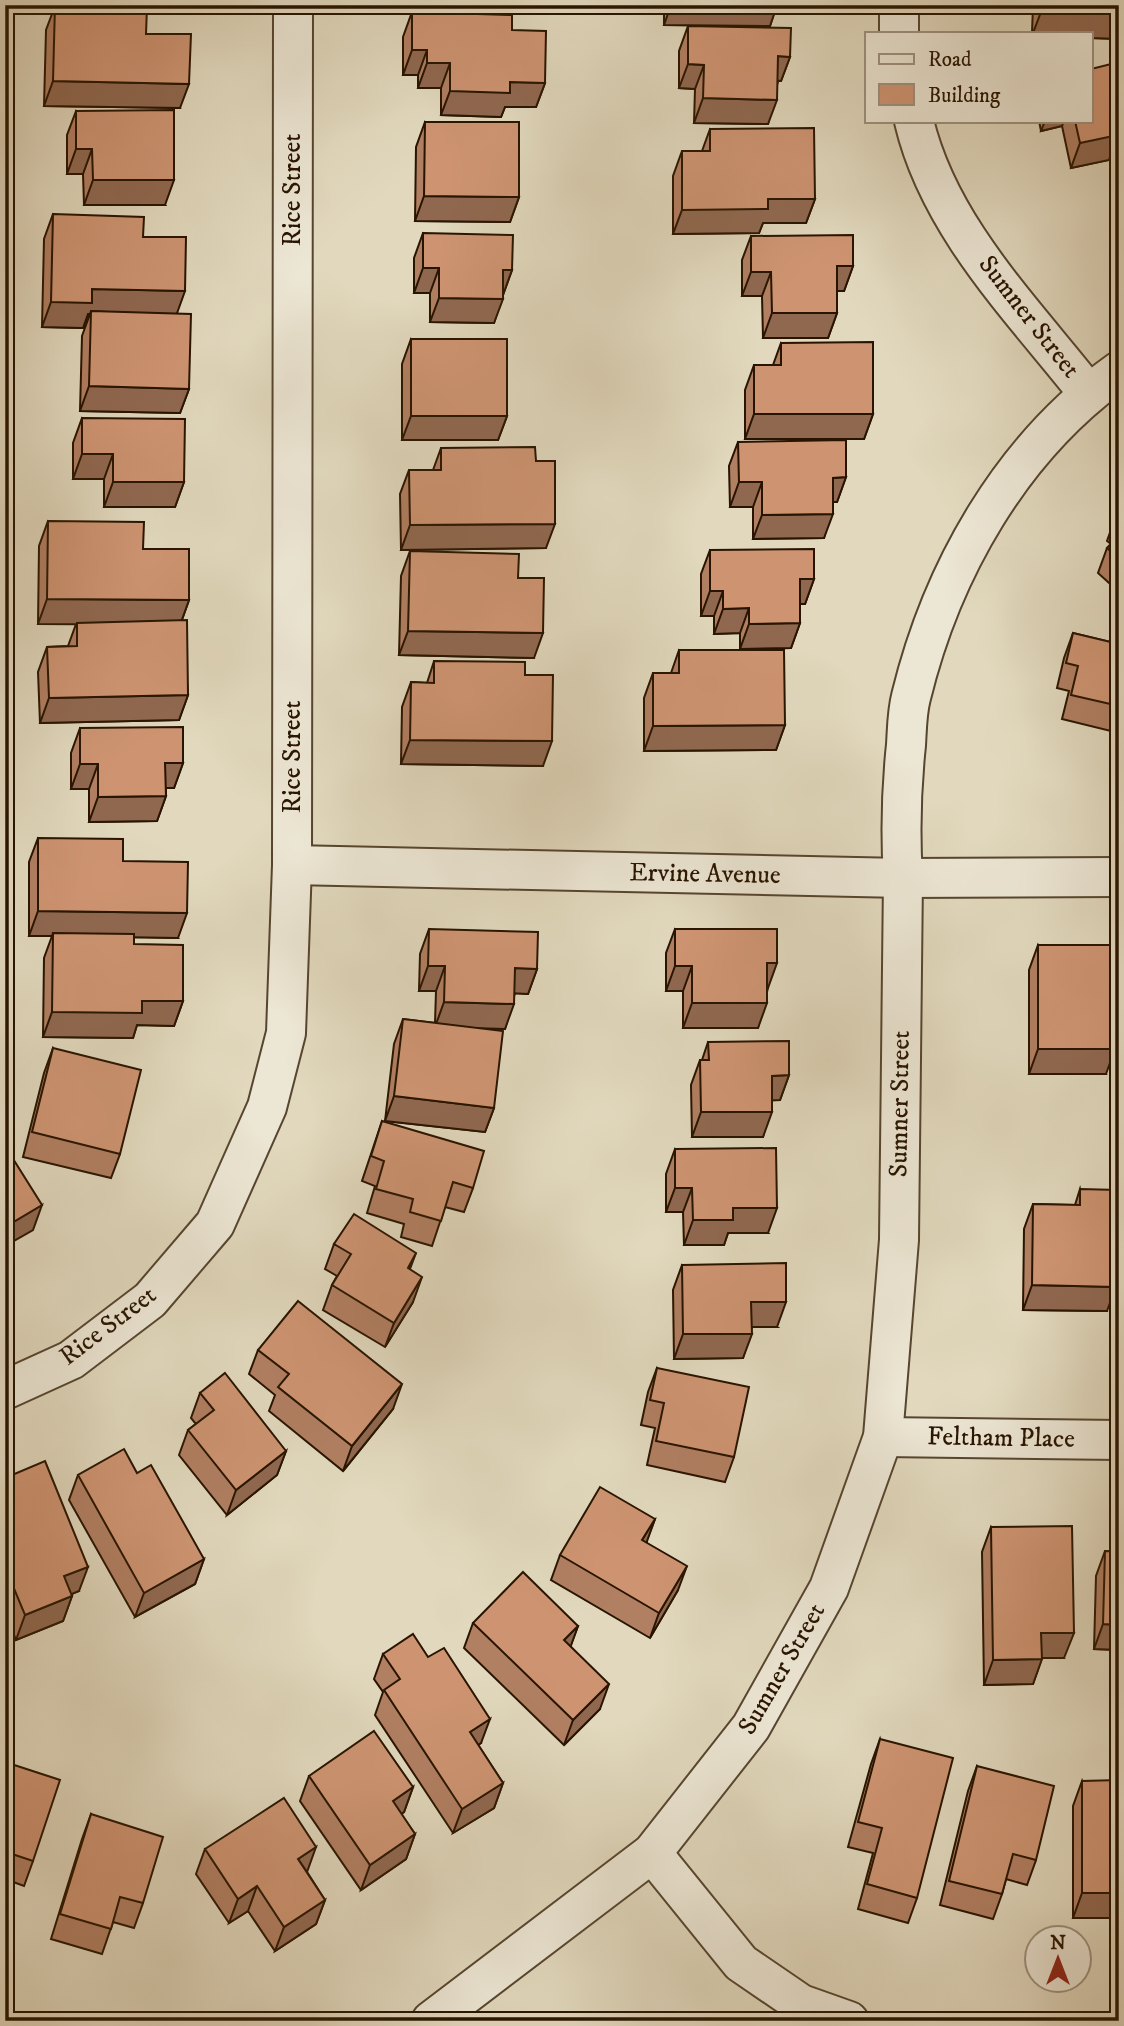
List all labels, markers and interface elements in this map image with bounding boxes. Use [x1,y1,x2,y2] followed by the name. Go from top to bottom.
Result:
[865,32,1092,122] legend
[928,47,972,73] text: Road
[928,83,1001,109] text: Building
[276,133,309,247] street label: Rice Street
[971,249,1087,385] street label: Sumner Street
[276,700,309,814] street label: Rice Street
[629,856,781,892] street label: Ervine Avenue
[882,1030,918,1178] street label: Sumner Street
[53,1279,163,1373] street label: Rice Street
[927,1420,1075,1456] street label: Feltham Place
[731,1597,833,1741] street label: Sumner Street
[1023,1924,1092,1994] north arrow
[1050,1932,1066,1955] text: N

